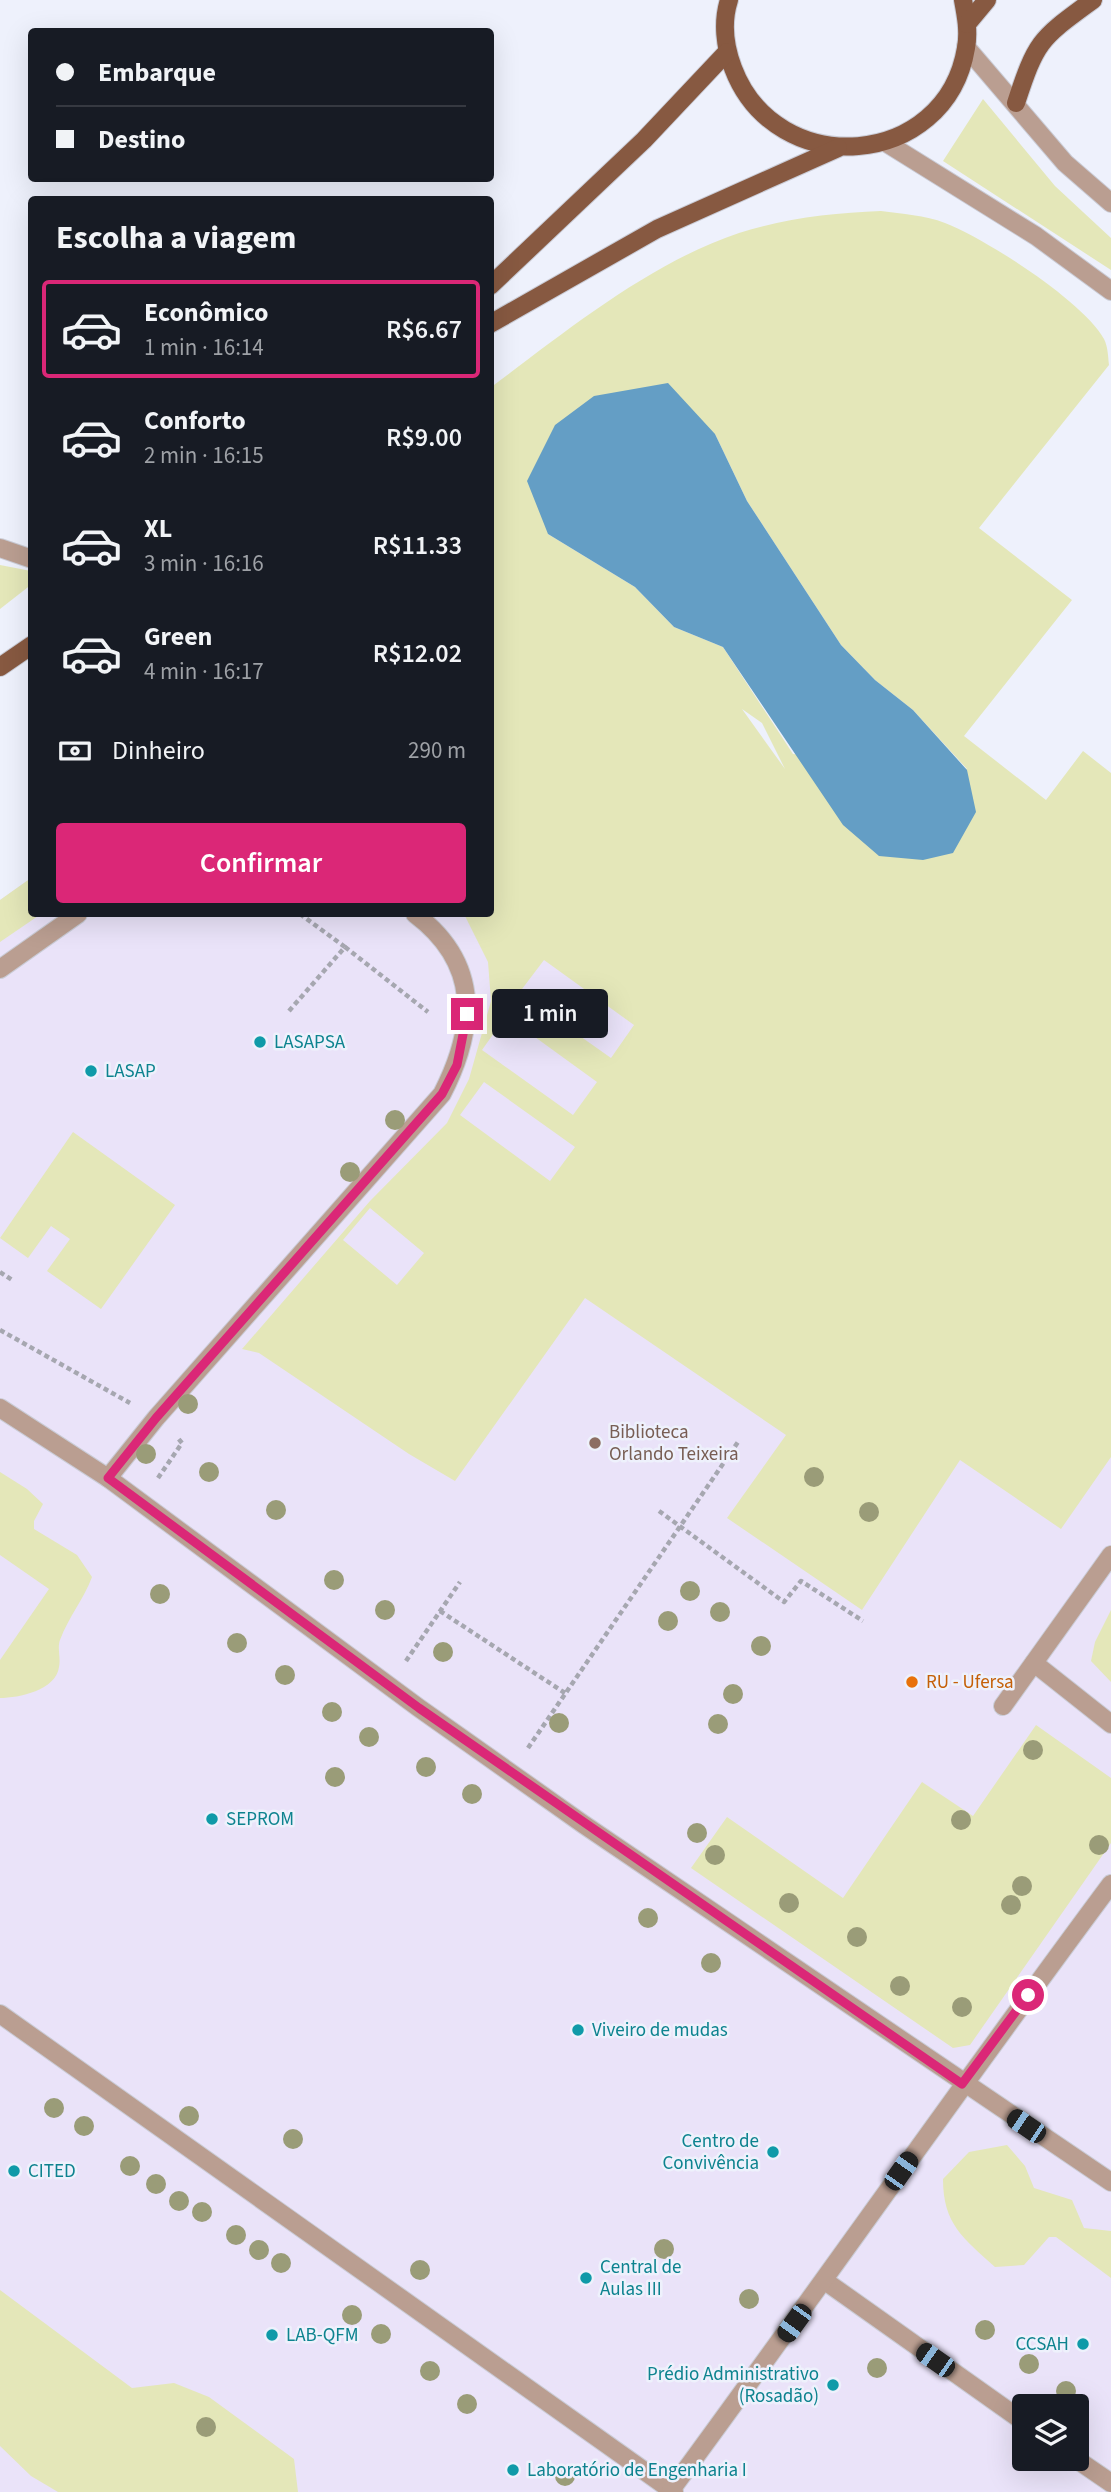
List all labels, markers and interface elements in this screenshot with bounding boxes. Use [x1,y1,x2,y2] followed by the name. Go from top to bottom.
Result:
[98,54,216,91] text: Embarque
[98,121,185,158] text: Destino
[56,215,296,261] text: Escolha a viagem
[144,294,269,331] text: Econômico
[60,298,123,361] icon: car
[386,311,462,348] text: R$6.67
[144,331,264,364] text: 1 min · 16:14
[144,402,246,439] text: Conforto
[60,406,123,469] icon: car
[386,419,462,456] text: R$9.00
[144,439,264,472] text: 2 min · 16:15
[144,510,172,547] text: XL
[60,514,123,577] icon: car
[373,527,462,564] text: R$11.33
[144,547,264,580] text: 3 min · 16:16
[144,618,212,655] text: Green
[60,622,123,685] icon: car
[373,635,462,672] text: R$12.02
[144,655,264,688] text: 4 min · 16:17
[56,732,94,770] icon: cash
[112,732,205,769] text: Dinheiro
[408,734,466,767] text: 290 m
[56,823,466,903] button: Confirmar
[491,990,607,1038] callout: 1 min
[523,997,577,1030] text: 1 min
[451,998,483,1030] route end
[274,1029,346,1056] place label: LASAPSA
[252,1034,268,1050] marker: LASAPSA
[105,1058,156,1085] place label: LASAP
[83,1063,99,1079] marker: LASAP
[609,1419,739,1468] place label: Biblioteca Orlando Teixeira
[587,1435,603,1451] marker: Biblioteca Orlando Teixeira
[926,1669,1014,1696] place label: RU - Ufersa
[904,1674,920,1690] marker: RU - Ufersa
[226,1806,294,1833] place label: SEPROM
[204,1811,220,1827] marker: SEPROM
[1012,1979,1044,2011] route start
[592,2017,728,2044] place label: Viveiro de mudas
[570,2022,586,2038] marker: Viveiro de mudas
[1003,2106,1050,2146] car
[662,2128,759,2177] place label: Centro de Convivência
[765,2144,781,2160] marker: Centro de Convivência
[881,2148,922,2194] car
[28,2158,76,2185] place label: CITED
[6,2163,22,2179] marker: CITED
[600,2254,681,2303] place label: Central de Aulas III
[578,2270,594,2286] marker: Central de Aulas III
[774,2300,815,2346] car
[286,2322,359,2349] place label: LAB-QFM
[264,2327,280,2343] marker: LAB-QFM
[1015,2331,1069,2358] place label: CCSAH
[1075,2336,1091,2352] marker: CCSAH
[912,2339,959,2381] car
[647,2361,819,2410] place label: Prédio Administrativo (Rosadão)
[825,2377,841,2393] marker: Prédio Administrativo (Rosadão)
[1012,2394,1089,2471] map controls
[1012,2394,1089,2471] button: layers
[527,2457,747,2484] place label: Laboratório de Engenharia I
[505,2462,521,2478] marker: Laboratório de Engenharia I

